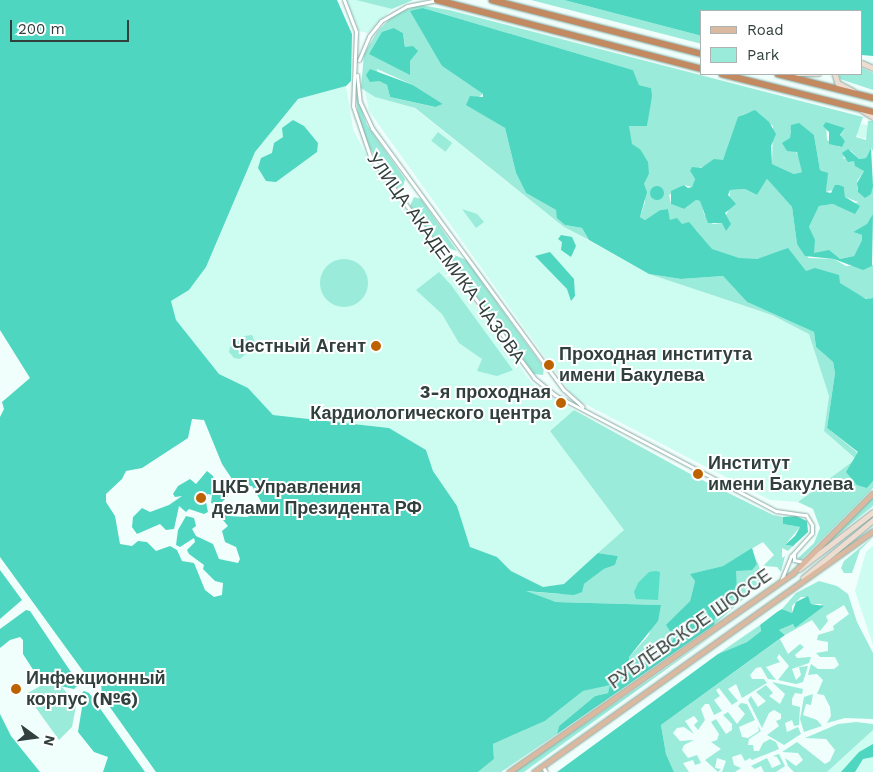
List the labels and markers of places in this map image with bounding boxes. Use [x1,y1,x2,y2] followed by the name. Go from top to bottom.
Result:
[232,335,366,357] place label: Честный Агент
[370,340,382,352] marker: Честный Агент
[559,344,752,386] place label: Проходная института имени Бакулева
[543,359,555,371] marker: Проходная института имени Бакулева
[310,382,551,424] place label: 3-я проходная Кардиологического центра
[555,397,567,409] marker: 3-я проходная Кардиологического центра
[708,453,853,496] place label: Институт имени Бакулева
[692,468,704,480] marker: Институт имени Бакулева
[212,477,422,520] place label: ЦКБ Управления делами Президента РФ
[194,491,208,505] marker: ЦКБ Управления делами Президента РФ
[26,668,166,711] place label: Инфекционный корпус (№6)
[10,683,22,695] marker: Инфекционный корпус (№6)

